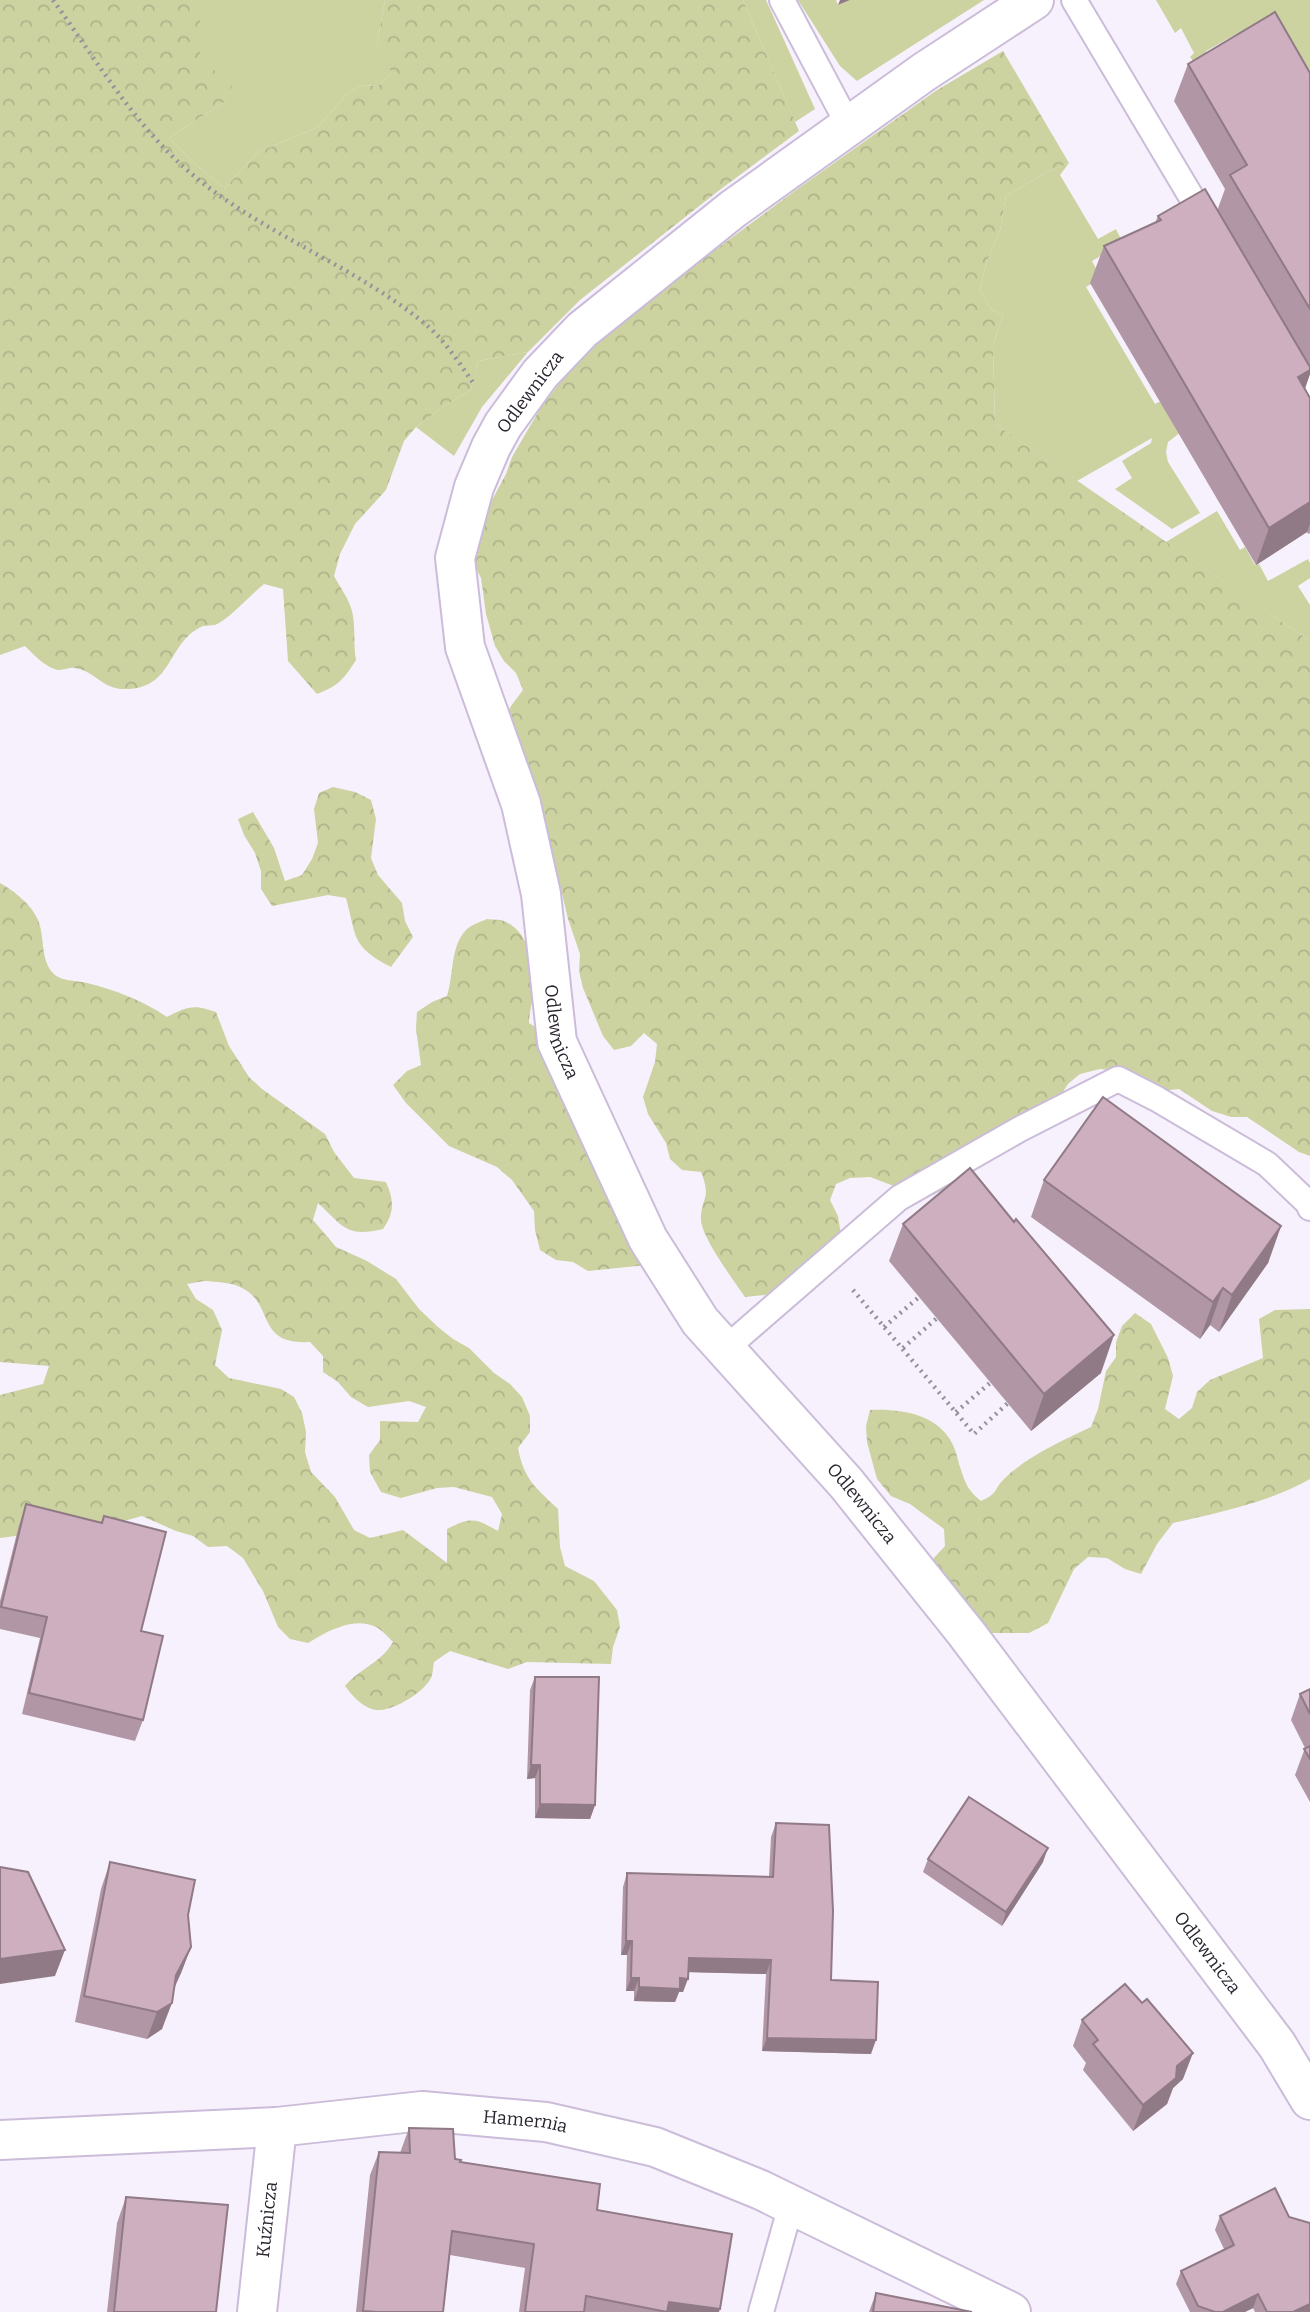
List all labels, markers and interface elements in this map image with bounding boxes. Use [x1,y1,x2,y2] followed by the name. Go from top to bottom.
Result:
[492,346,568,438] street label: Odlewnicza
[540,983,584,1083] street label: Odlewnicza
[822,1458,901,1548] street label: Odlewnicza
[1169,1907,1246,1998] street label: Odlewnicza
[482,2105,570,2138] street label: Hamernia
[252,2180,282,2259] street label: Kuźnicza

